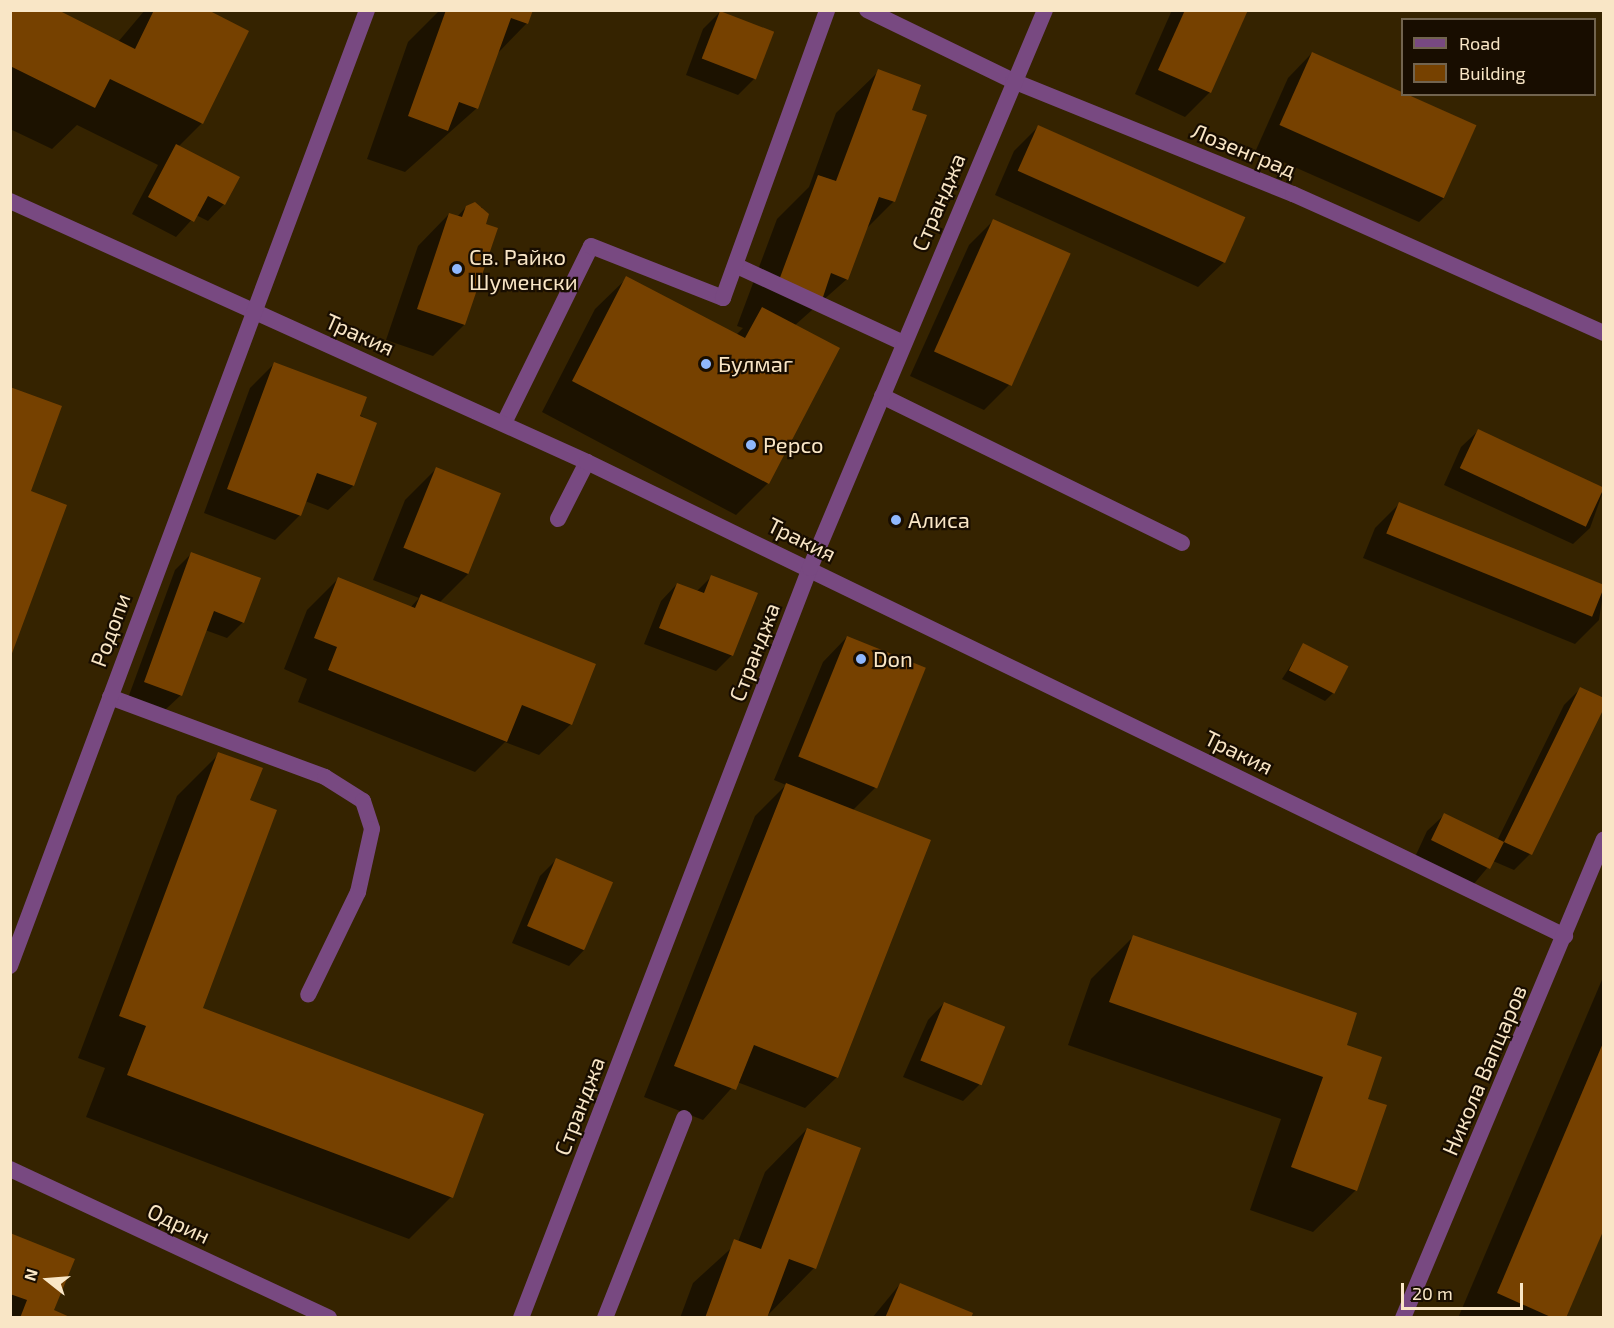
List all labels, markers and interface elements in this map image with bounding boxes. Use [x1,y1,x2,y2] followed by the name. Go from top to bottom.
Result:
[1401,18,1596,96] legend
[1459,32,1500,54] text: Road
[1459,62,1526,84] text: Building
[1188,117,1300,183] street label: Лозенград
[906,149,970,255] street label: Странджа
[469,243,578,294] place label: Св. Райко Шуменски
[450,262,464,276] marker: Св. Райко Шуменски
[322,307,398,361] street label: Тракия
[718,351,793,377] place label: Булмаг
[699,357,713,371] marker: Булмаг
[763,432,823,458] place label: Pepco
[744,438,758,452] marker: Pepco
[908,507,970,533] place label: Алиса
[764,511,840,567] street label: Тракия
[889,513,903,527] marker: Алиса
[85,590,135,670] street label: Родопи
[723,599,785,705] street label: Странджа
[873,646,913,672] place label: Don
[854,652,868,666] marker: Don
[1201,724,1277,780] street label: Тракия
[1436,981,1532,1159] street label: Никола Вапцаров
[548,1053,610,1159] street label: Странджа
[144,1197,214,1249] street label: Одрин
[18,1250,78,1310] north arrow
[20,1266,41,1283] text: N
[1404,1271,1526,1309] scale bar
[1412,1282,1453,1304] text: 20 m

